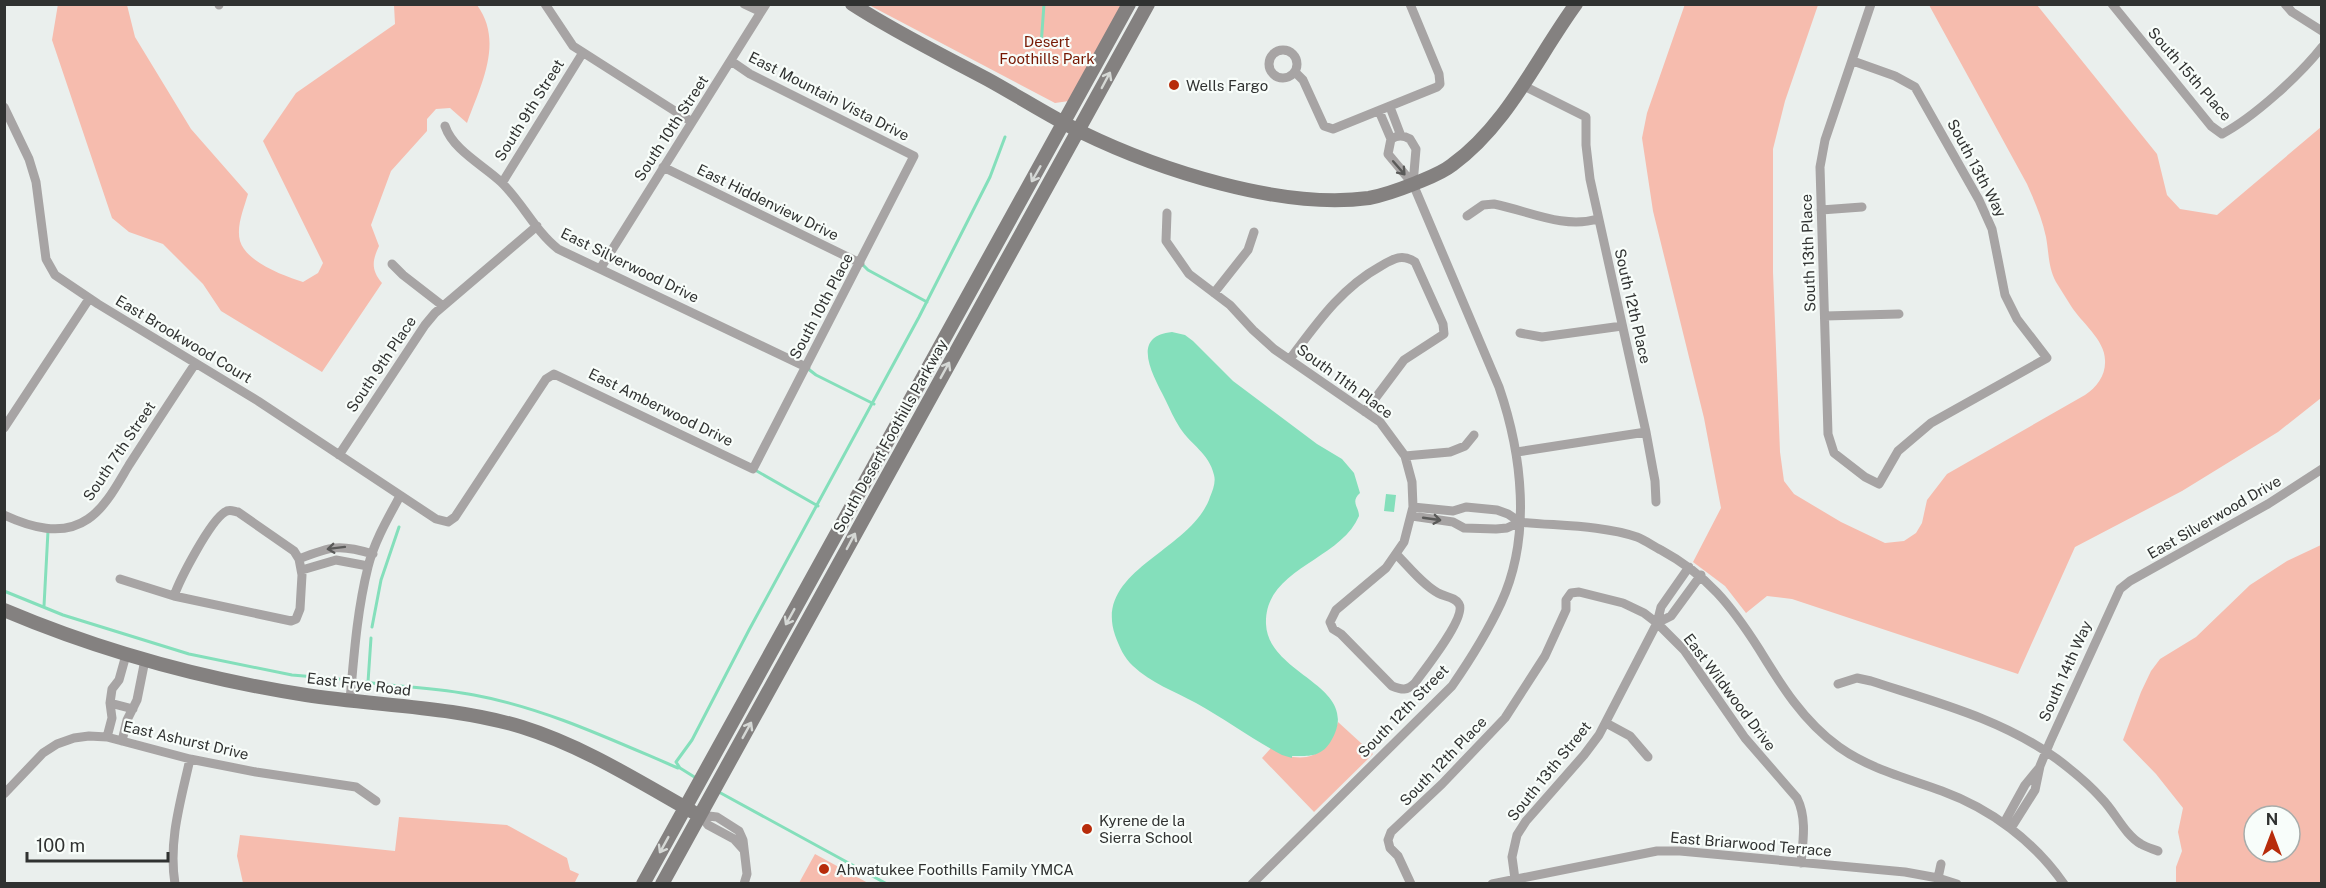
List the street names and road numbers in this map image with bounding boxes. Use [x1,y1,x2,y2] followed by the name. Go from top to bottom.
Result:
[2145,24,2235,124] street label: South 15th Place
[746,48,912,144] street label: East Mountain Vista Drive
[491,56,567,164] street label: South 9th Street
[630,72,712,184] street label: South 10th Street
[1944,116,2010,220] street label: South 13th Way
[695,160,841,244] street label: East Hiddenview Drive
[1797,194,1819,312] street label: South 13th Place
[558,224,702,306] street label: East Silverwood Drive
[1612,247,1654,365] street label: South 12th Place
[786,250,856,362] street label: South 10th Place
[113,292,255,387] street label: East Brookwood Court
[343,313,419,415] street label: South 9th Place
[830,336,950,536] street label: South Desert Foothills Parkway
[1294,340,1396,422] street label: South 11th Place
[586,365,736,449] street label: East Amberwood Drive
[79,398,159,504] street label: South 7th Street
[2144,472,2284,562] street label: East Silverwood Drive
[2035,618,2095,724] street label: South 14th Way
[1680,630,1780,754] street label: East Wildwood Drive
[1354,661,1452,761] street label: South 12th Street
[306,669,412,699] street label: East Frye Road
[1396,713,1490,809] street label: South 12th Place
[122,717,250,763] street label: East Ashurst Drive
[1504,718,1594,824] street label: South 13th Street
[1669,828,1833,860] street label: East Briarwood Terrace

